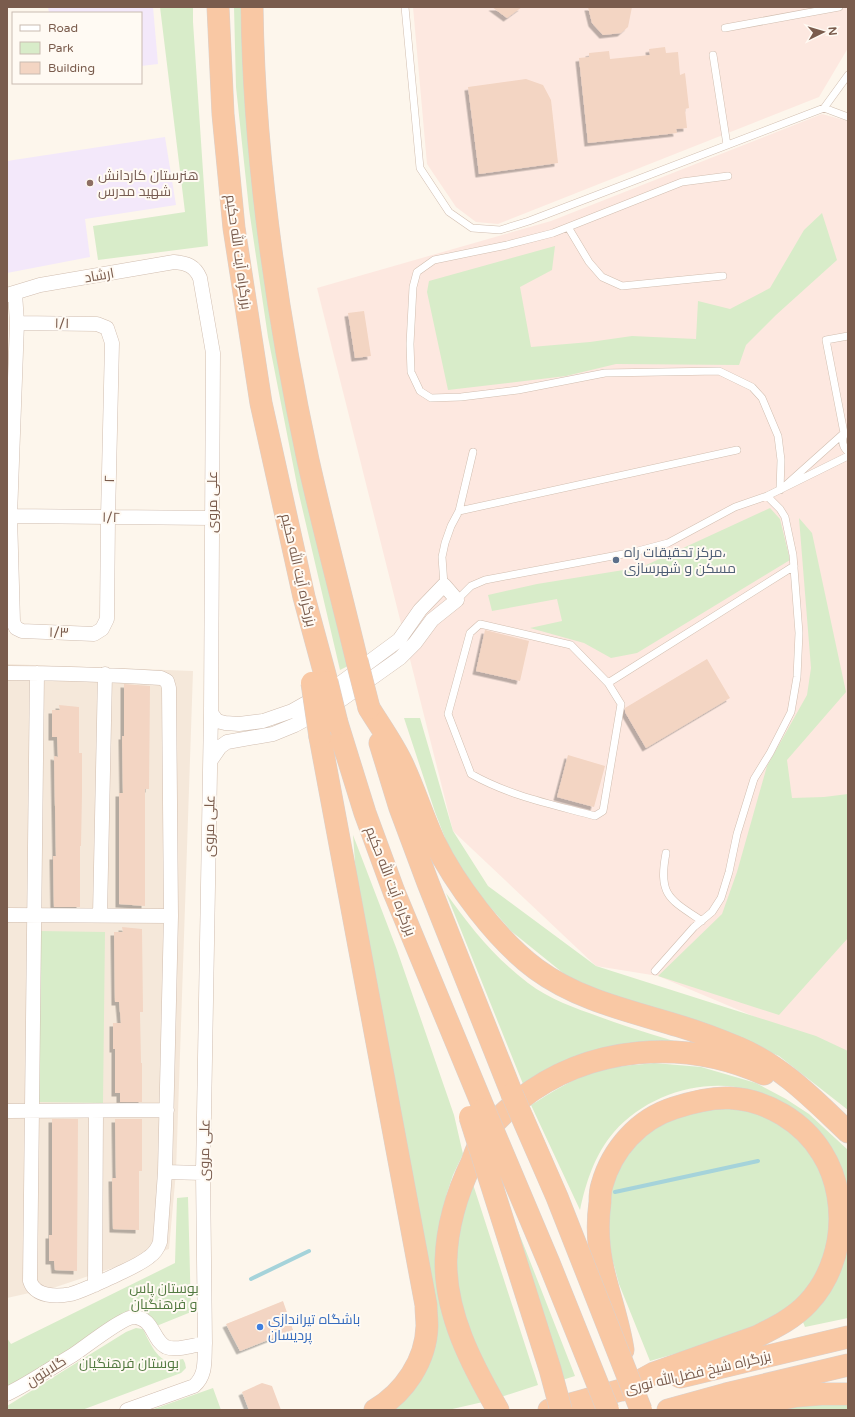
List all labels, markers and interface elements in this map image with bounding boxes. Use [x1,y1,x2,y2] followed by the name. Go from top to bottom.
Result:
[12,12,142,84] legend
[803,12,843,52] north arrow
[48,21,78,35] text: Road
[826,26,839,36] text: N
[48,41,74,55] text: Park
[48,61,95,75] text: Building
[98,167,199,200] place label: هنرستان کاردانش شهید مدرس
[85,178,95,188] marker: هنرستان کاردانش شهید مدرس
[221,193,256,311] street label: بزرگراه آیت الله حکیم
[83,265,115,286] street label: ارشاد
[54,315,70,332] street label: ۱/۱
[204,471,221,533] street label: علی مروی
[101,475,118,483] street label: ۲
[102,509,120,526] street label: ۱/۲
[276,512,321,629] street label: بزرگراه آیت الله حکیم
[624,544,736,577] place label: مرکز تحقیقات راه، مسکن و شهرسازی
[611,555,621,565] marker: مرکز تحقیقات راه، مسکن و شهرسازی
[49,624,69,641] street label: ۱/۳
[200,795,219,857] street label: علی مروی
[361,824,420,939] street label: بزرگراه آیت الله حکیم
[195,1119,214,1181] street label: علی مروی
[129,1280,199,1313] park label: بوستان پاس و فرهنگیان
[268,1311,360,1345] place label: باشگاه تیراندازی پردیسان
[255,1322,265,1332] marker: باشگاه تیراندازی پردیسان
[623,1346,773,1398] street label: بزرگراه شیخ فضل‌الله نوری
[23,1353,69,1390] street label: گلابتون
[79,1355,179,1372] park label: بوستان فرهنگیان

